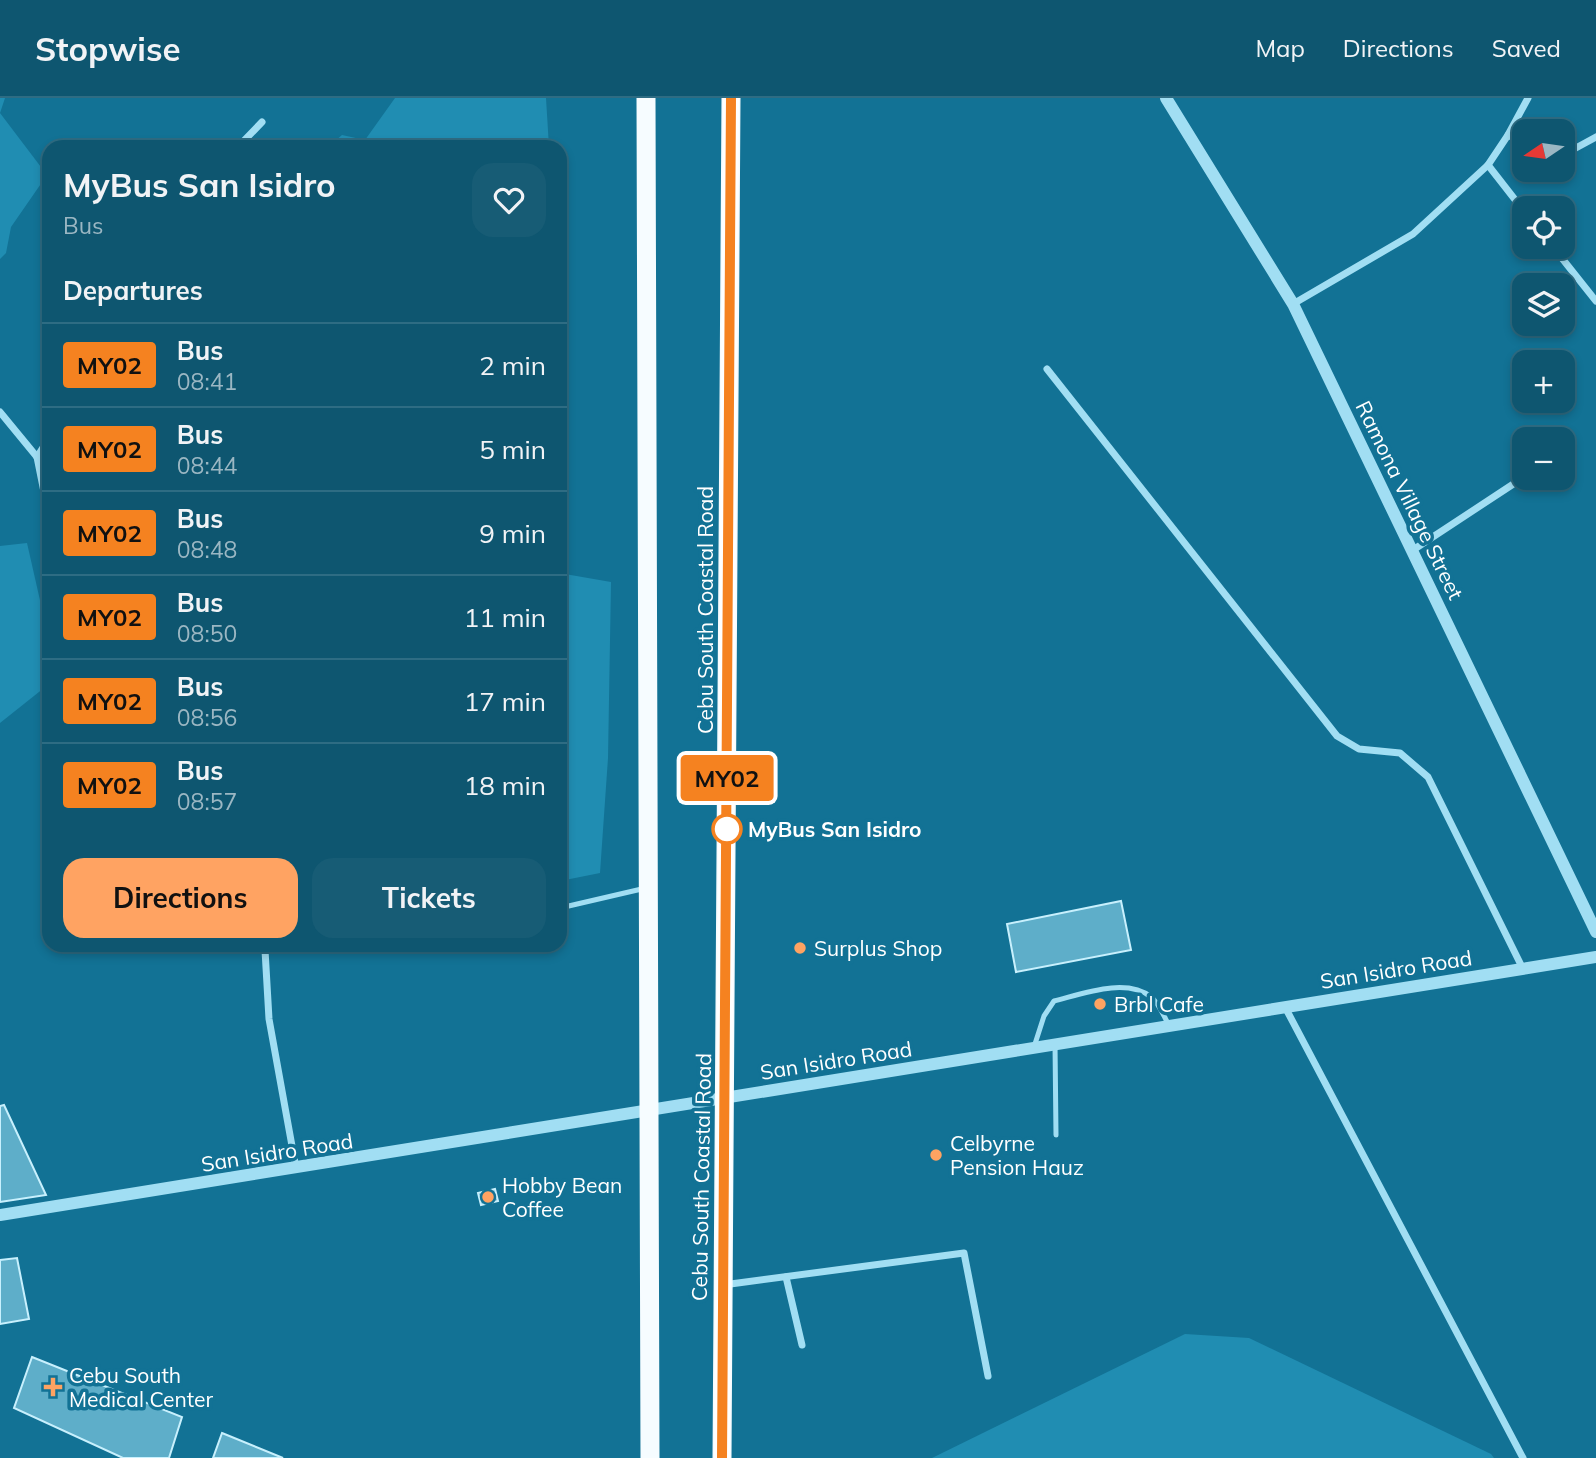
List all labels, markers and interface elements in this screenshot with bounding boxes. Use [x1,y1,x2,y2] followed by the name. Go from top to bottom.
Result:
[35,28,181,69] text: Stopwise
[1255,33,1305,63] text: Map
[1343,33,1454,63] text: Directions
[1492,33,1561,63] text: Saved
[1512,119,1575,182] north arrow
[1512,119,1575,490] map controls
[472,163,546,237] button: heart
[63,164,336,205] text: MyBus San Isidro
[1512,196,1575,259] button: locate
[63,211,103,240] text: Bus
[1512,273,1575,336] button: layers
[63,274,203,307] text: Departures
[177,334,223,367] text: Bus
[479,349,546,382] text: 2 min
[77,350,142,380] text: MY02
[1512,350,1575,413] button: +
[177,367,237,396] text: 08:41
[1351,396,1469,604] street label: Ramona Village Street
[177,418,223,451] text: Bus
[1512,427,1575,490] button: −
[479,433,546,466] text: 5 min
[77,434,142,464] text: MY02
[177,451,237,480] text: 08:44
[692,486,718,734] street label: Cebu South Coastal Road
[177,502,223,535] text: Bus
[479,517,546,550] text: 9 min
[77,518,142,548] text: MY02
[177,535,237,564] text: 08:48
[177,586,223,619] text: Bus
[464,601,546,634] text: 11 min
[77,602,142,632] text: MY02
[177,619,237,648] text: 08:50
[177,670,223,703] text: Bus
[464,685,546,718] text: 17 min
[77,686,142,716] text: MY02
[177,703,237,732] text: 08:56
[177,754,223,787] text: Bus
[678,755,776,801] line badge: MY02
[695,763,759,793] text: MY02
[464,769,546,802] text: 18 min
[77,770,142,800] text: MY02
[177,787,237,816] text: 08:57
[712,814,742,844] marker: MyBus San Isidro
[748,816,921,842] place label: MyBus San Isidro
[63,858,298,938] button: Directions
[312,858,546,938] button: Tickets
[814,935,942,961] place label: Surplus Shop
[792,940,808,956] marker: Surplus Shop
[1318,944,1474,994] street label: San Isidro Road
[1114,991,1204,1017] place label: Brbl Cafe
[1092,996,1108,1012] marker: Brbl Cafe
[758,1035,914,1085] street label: San Isidro Road
[686,1053,716,1301] street label: Cebu South Coastal Road
[199,1127,355,1177] street label: San Isidro Road
[950,1130,1084,1180] place label: Celbyrne Pension Hauz
[928,1147,944,1163] marker: Celbyrne Pension Hauz
[502,1172,622,1222] place label: Hobby Bean Coffee
[480,1189,496,1205] marker: Hobby Bean Coffee
[69,1362,213,1412] place label: Cebu South Medical Center
[43,1377,63,1397] marker: Cebu South Medical Center

